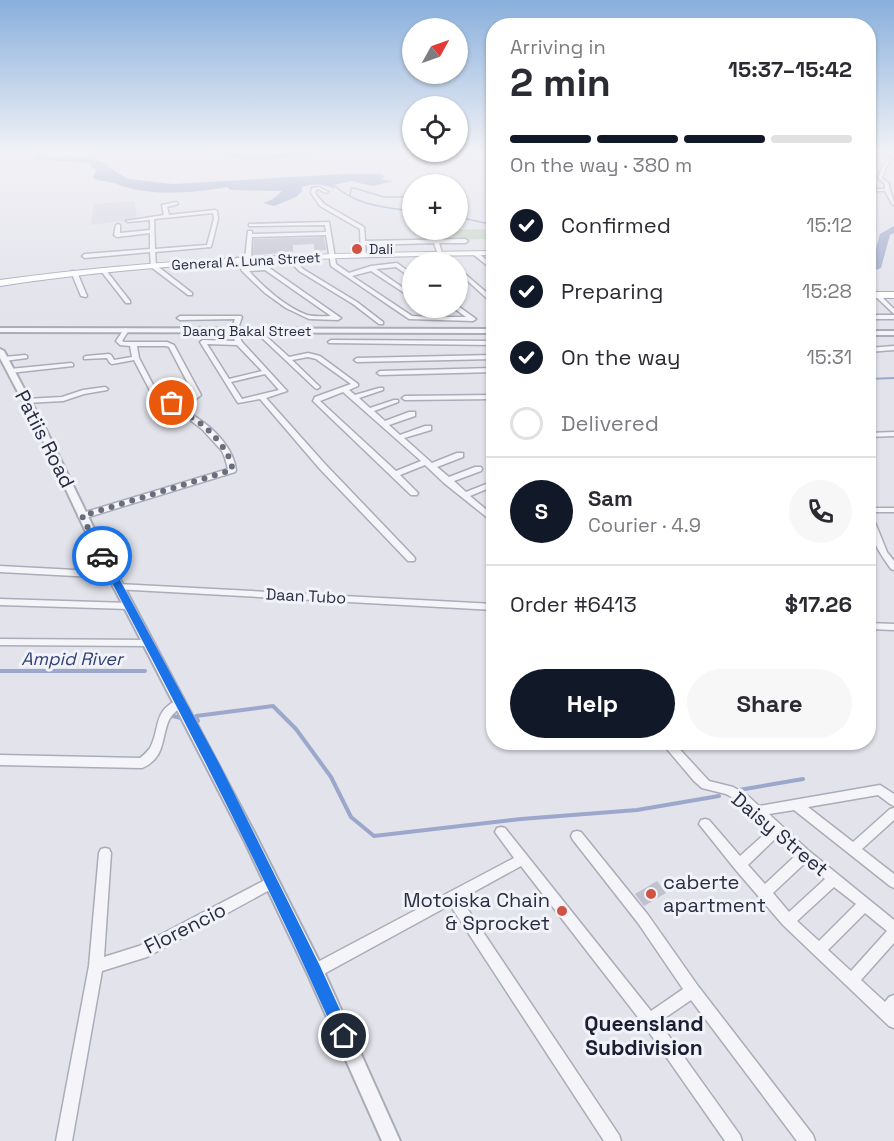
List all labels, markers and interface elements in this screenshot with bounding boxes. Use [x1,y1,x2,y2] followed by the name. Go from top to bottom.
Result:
[402,18,468,84] north arrow
[402,18,468,318] map controls
[510,34,606,60] text: Arriving in
[728,55,852,83] text: 15:37–15:42
[510,58,611,107] text: 2 min
[402,96,468,162] button: locate
[510,152,692,178] text: On the way · 380 m
[402,174,468,240] button: +
[510,209,543,242] icon: check
[561,211,671,239] text: Confirmed
[806,212,852,238] text: 15:12
[369,240,393,258] place label: Dali
[350,242,364,256] marker: Dali
[171,248,321,274] street label: General A. Luna Street
[402,252,468,318] button: −
[510,275,543,308] icon: check
[561,277,663,305] text: Preparing
[802,278,852,304] text: 15:28
[182,322,312,340] street label: Daang Bakal Street
[510,341,543,374] icon: check
[561,343,680,371] text: On the way
[806,344,852,370] text: 15:31
[146,377,197,428] pin
[9,386,81,492] street label: Patiis Road
[155,386,188,419] icon: bag
[561,409,659,437] text: Delivered
[789,480,852,543] button: phone
[588,484,633,512] text: Sam
[535,497,548,525] text: S
[588,512,701,538] text: Courier · 4.9
[72,526,132,586] courier
[86,540,119,573] icon: car
[265,583,347,609] street label: Daan Tubo
[510,590,637,618] text: Order #6413
[785,590,852,618] text: $17.26
[21,647,125,670] water label: Ampid River
[510,669,675,738] button: Help
[687,669,852,738] button: Share
[726,786,834,882] street label: Daisy Street
[663,869,766,918] place label: caberte apartment
[403,887,550,936] place label: Motoiska Chain & Sprocket
[644,887,658,901] marker: caberte apartment
[140,896,230,960] street label: Florencio
[555,904,569,918] marker: Motoiska Chain & Sprocket
[318,1010,369,1061] pin
[584,1010,704,1061] district label: Queensland Subdivision
[327,1019,360,1052] icon: home

